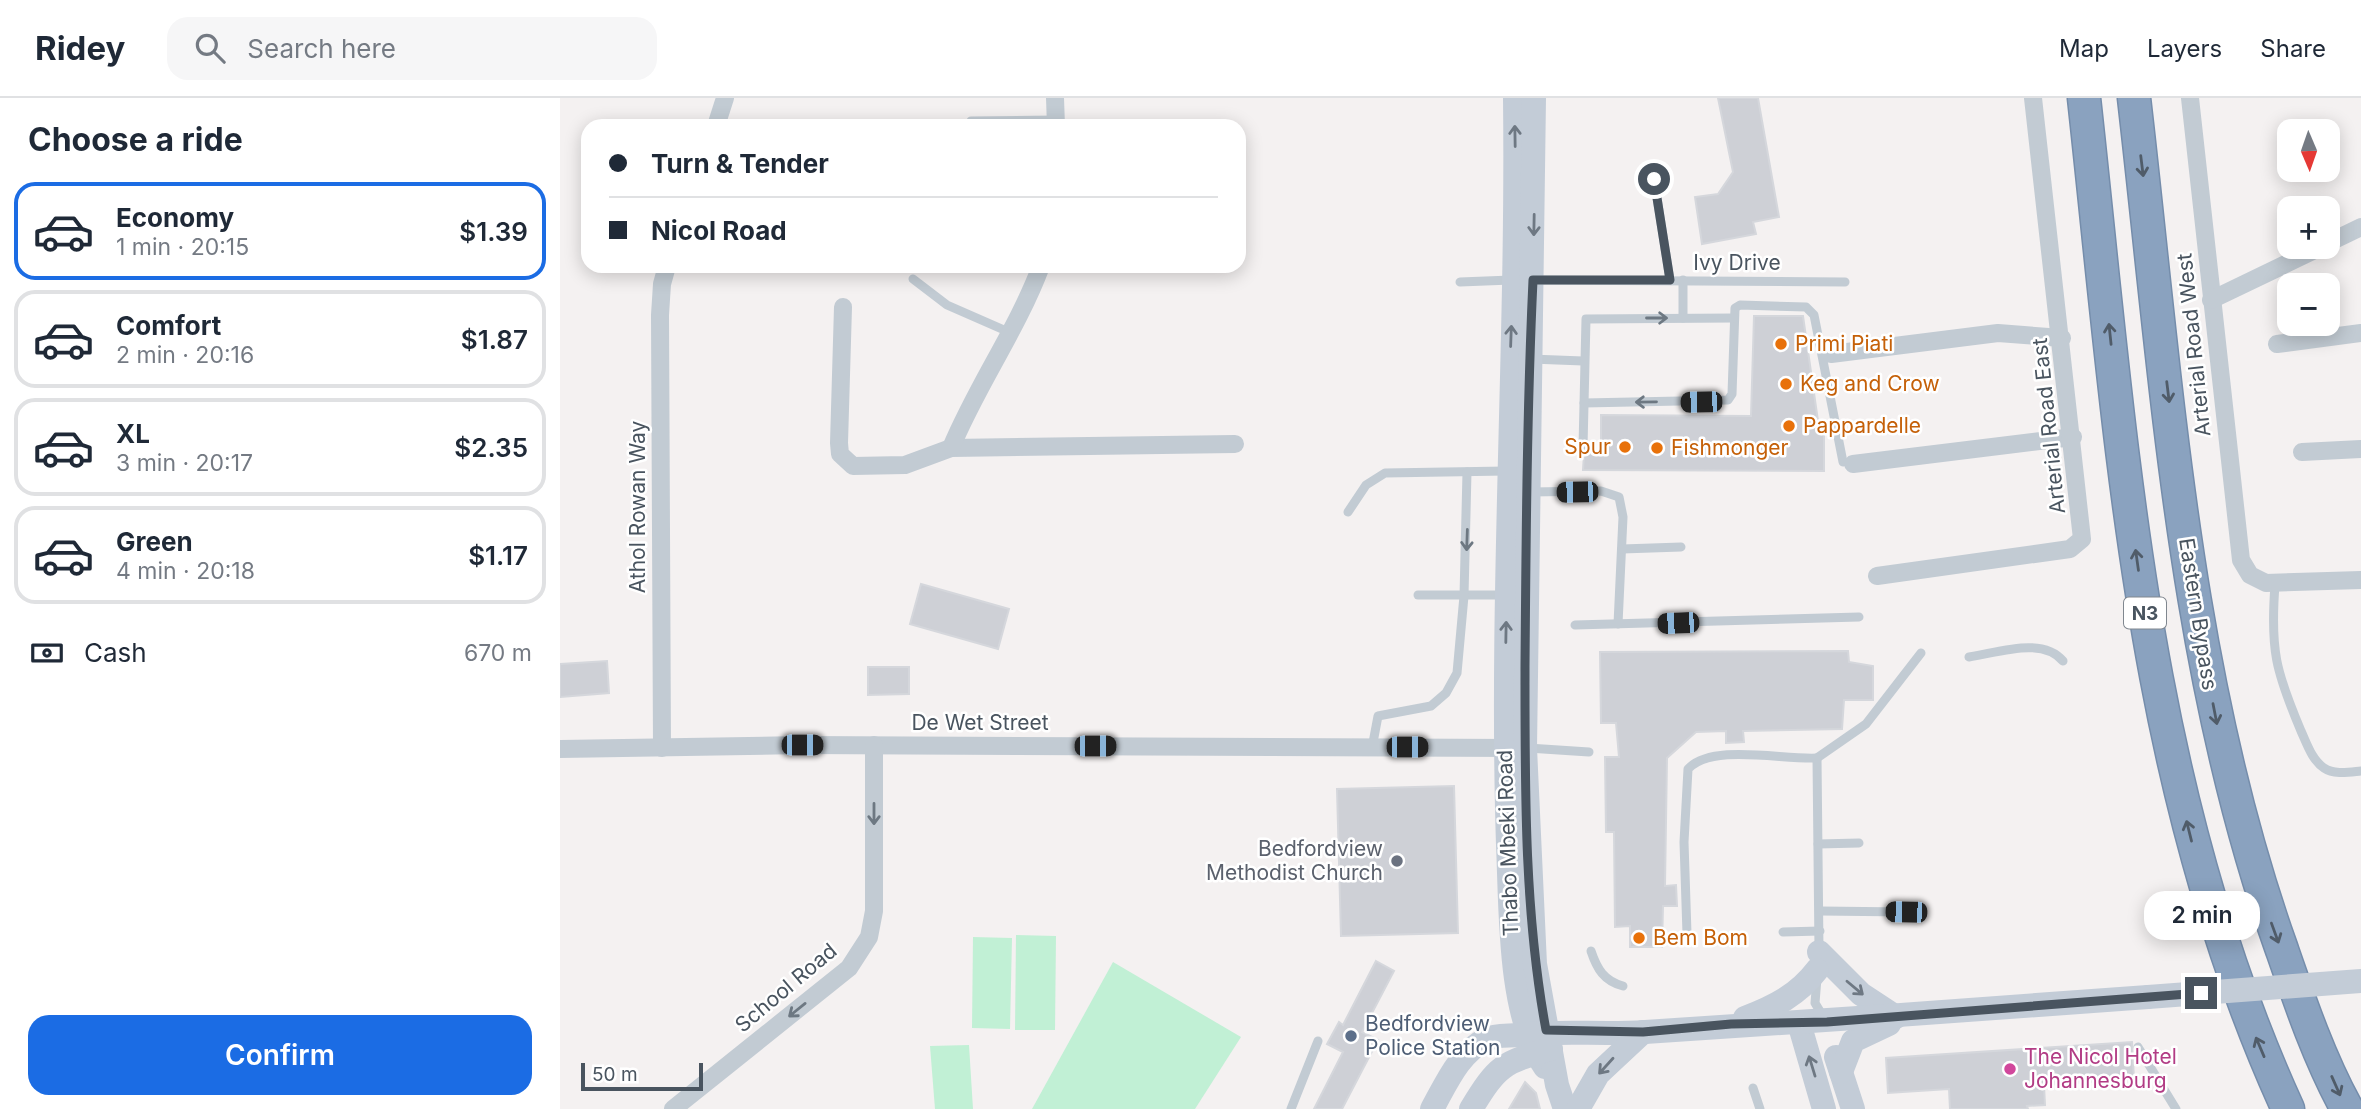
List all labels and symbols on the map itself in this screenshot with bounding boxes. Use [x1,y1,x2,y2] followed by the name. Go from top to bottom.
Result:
[2277,119,2340,182] north arrow
[1508,125,1522,148] one-way arrow
[2135,154,2148,177] one-way arrow
[1638,163,1670,195] route start
[1528,213,1541,236] one-way arrow
[1693,250,1781,275] street label: Ivy Drive
[2171,252,2216,438] street label: Arterial Road West
[1646,311,1669,325] one-way arrow
[2104,323,2117,345] one-way arrow
[1505,325,1518,348] one-way arrow
[1795,331,1893,356] place label: Primi Piati
[1773,336,1789,352] marker: Primi Piati
[2027,337,2070,515] street label: Arterial Road East
[1800,371,1940,396] place label: Keg and Crow
[1778,376,1794,392] marker: Keg and Crow
[2162,380,2175,403] one-way arrow
[1680,391,1723,413] car
[1634,396,1657,409] one-way arrow
[1803,413,1921,438] place label: Pappardelle
[1781,418,1797,434] marker: Pappardelle
[625,421,650,593] street label: Athol Rowan Way
[1564,434,1611,459] place label: Spur
[1671,435,1789,460] place label: Fishmonger
[1617,439,1633,455] marker: Spur
[1649,440,1665,456] marker: Fishmonger
[1556,481,1599,503] car
[1460,528,1473,551] one-way arrow
[2174,536,2223,692] street label: Eastern Bypass
[2130,549,2143,571] one-way arrow
[2124,598,2166,628] road number: N3
[1657,612,1700,634] car
[1500,621,1513,644] one-way arrow
[2208,702,2222,725] one-way arrow
[911,710,1049,735] street label: De Wet Street
[782,735,824,756] car
[1075,736,1117,757] car
[1387,737,1429,758] car
[1492,749,1523,937] street label: Thabo Mbeki Road
[867,802,881,825] one-way arrow
[2182,820,2195,843] one-way arrow
[1206,836,1383,885] place label: Bedfordview Methodist Church
[1389,853,1405,869] marker: Bedfordview Methodist Church
[2143,892,2259,940] callout: 2 min
[1885,901,1928,923] car
[2270,921,2282,943] one-way arrow
[1653,925,1748,950] place label: Bem Bom
[1631,930,1647,946] marker: Bem Bom
[730,938,841,1037] street label: School Road
[2185,977,2217,1009] route end
[1845,980,1863,996] one-way arrow
[788,1002,806,1017] one-way arrow
[1365,1011,1500,1060] place label: Bedfordview Police Station
[1343,1028,1359,1044] marker: Bedfordview Police Station
[2253,1037,2266,1058] one-way arrow
[2024,1044,2177,1093] place label: The Nicol Hotel Johannesburg
[1804,1055,1817,1077] one-way arrow
[1598,1057,1614,1075] one-way arrow
[581,1060,704,1092] scale bar
[2002,1061,2018,1077] marker: The Nicol Hotel Johannesburg
[2330,1075,2343,1096] one-way arrow

